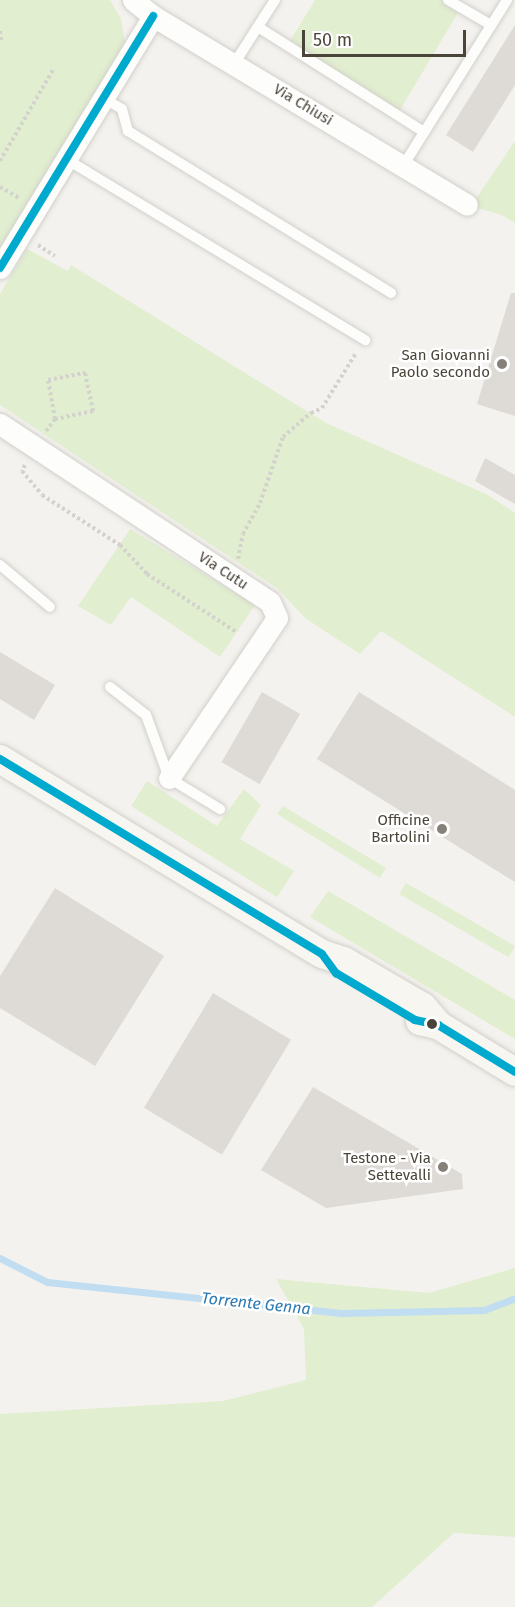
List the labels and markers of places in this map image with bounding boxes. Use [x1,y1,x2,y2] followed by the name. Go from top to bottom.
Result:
[391,346,490,381] place label: San Giovanni Paolo secondo
[495,357,509,371] marker: San Giovanni Paolo secondo
[371,811,430,846] place label: Officine Bartolini
[435,822,449,836] marker: Officine Bartolini
[426,1018,438,1030] unlabelled marker
[343,1149,431,1184] place label: Testone - Via Settevalli
[436,1160,450,1174] marker: Testone - Via Settevalli

